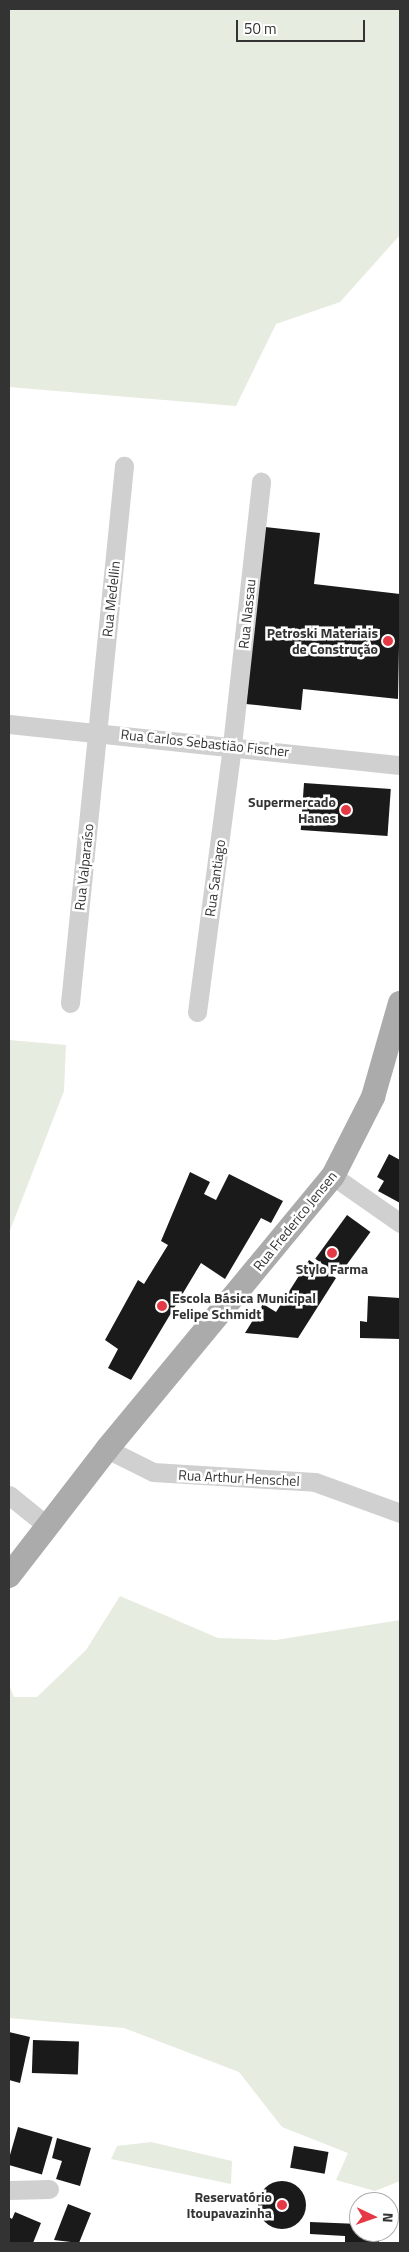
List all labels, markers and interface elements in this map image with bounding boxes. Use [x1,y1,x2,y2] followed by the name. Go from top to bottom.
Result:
[239,10,368,42] scale bar
[244,17,277,40] text: 50 m
[99,560,123,638] street label: Rua Medellin
[235,578,259,650] street label: Rua Nassau
[267,625,378,658] place label: Petroski Materiais de Construção
[382,635,394,647] marker: Petroski Materiais de Construção
[120,726,290,760] street label: Rua Carlos Sebastião Fischer
[248,794,336,826] place label: Supermercado Hanes
[340,804,352,816] marker: Supermercado Hanes
[71,823,97,911] street label: Rua Valparaíso
[201,838,229,918] street label: Rua Santiago
[250,1168,340,1274] street label: Rua Frederico Jensen
[326,1247,338,1259] marker: Stylo Farma
[296,1261,368,1277] place label: Stylo Farma
[172,1290,316,1322] place label: Escola Básica Municipal Felipe Schmidt
[156,1300,168,1312] marker: Escola Básica Municipal Felipe Schmidt
[178,1466,300,1490] street label: Rua Arthur Henschel
[186,2189,272,2222] place label: Reservatório Itoupavazinha
[349,2192,399,2242] north arrow
[276,2199,288,2211] marker: Reservatório Itoupavazinha
[378,2212,399,2223] text: N

